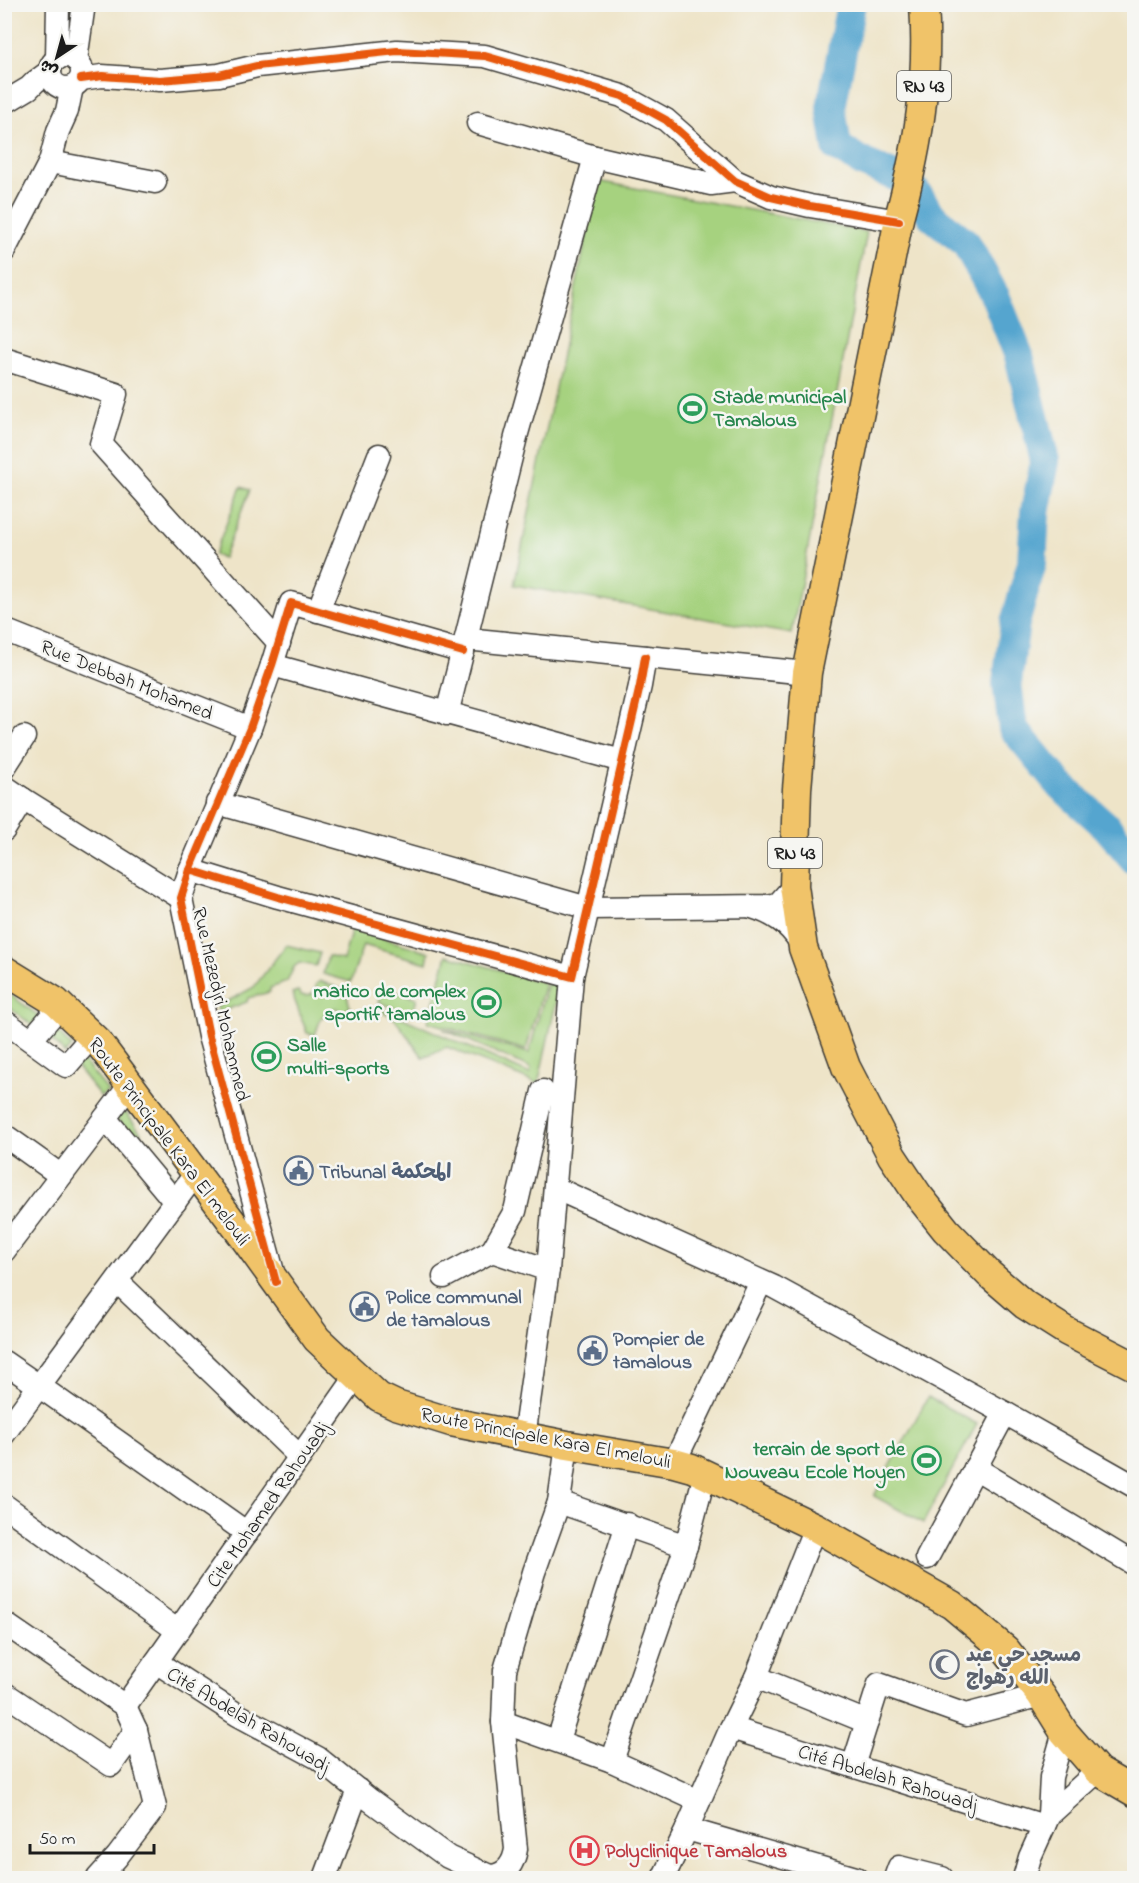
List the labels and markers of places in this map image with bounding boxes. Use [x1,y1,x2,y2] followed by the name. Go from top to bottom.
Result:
[713,384,846,436] place label: Stade municipal Tamalous
[676,392,708,424] sports icon: Stade municipal Tamalous
[314,978,466,1030] place label: matico de complex sportif tamalous
[471,986,503,1018] sports icon: matico de complex sportif tamalous
[287,1032,390,1084] place label: Salle multi-sports
[250,1040,282,1072] sports icon: Salle multi-sports
[282,1155,314,1187] public building icon: Tribunal المحكمة
[319,1159,451,1188] place label: Tribunal المحكمة
[386,1284,522,1336] place label: Police communal de tamalous
[349,1291,381,1323] public building icon: Police communal de tamalous
[612,1326,705,1378] place label: Pompier de tamalous
[576,1334,608,1366] public building icon: Pompier de tamalous
[725,1436,906,1489] place label: terrain de sport de Nouveau Ecole Moyen
[910,1444,942,1476] sports icon: terrain de sport de Nouveau Ecole Moyen
[966,1642,1081,1694] place label: مسجد حي عبد الله رهواج
[929,1649,961,1681] mosque icon: مسجد حي عبد الله رهواج
[568,1834,600,1866] hospital icon: Polyclinique Tamalous
[605,1838,787,1868] place label: Polyclinique Tamalous

